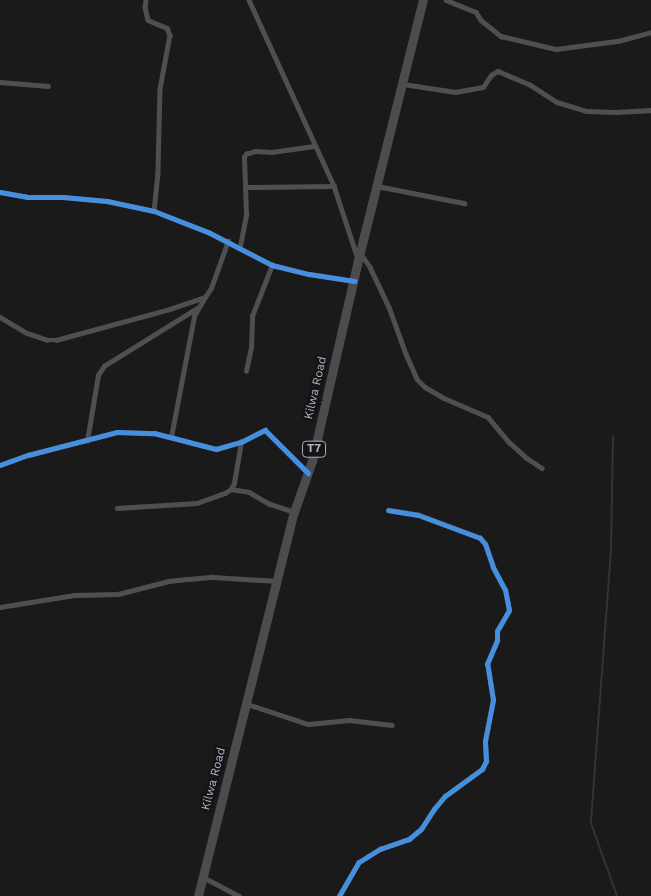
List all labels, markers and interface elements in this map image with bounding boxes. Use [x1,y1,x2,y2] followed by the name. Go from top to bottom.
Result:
[302,355,330,421] street label: Kilwa Road
[302,440,326,458] road number: T7
[199,746,229,812] street label: Kilwa Road

